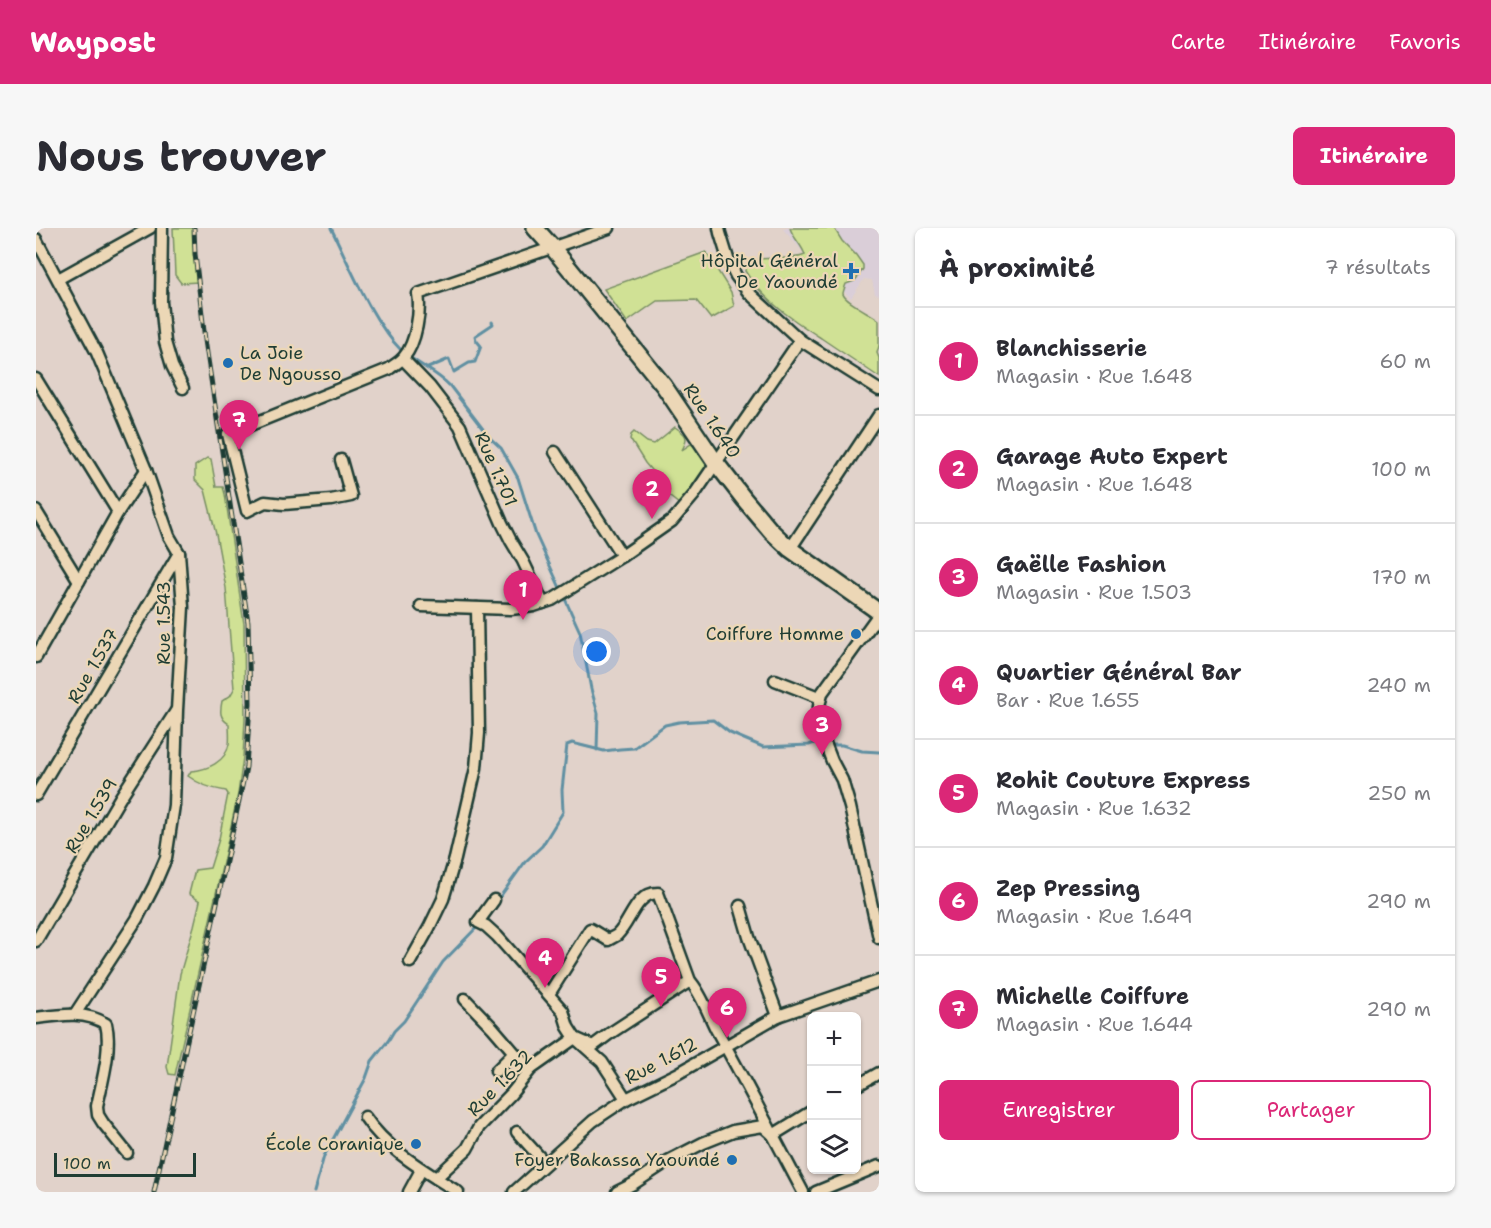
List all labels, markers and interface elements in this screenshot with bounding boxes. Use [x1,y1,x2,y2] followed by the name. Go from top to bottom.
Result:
[30,23,156,61] text: Waypost
[1171,28,1226,56] text: Carte
[1259,28,1356,56] text: Itinéraire
[1389,28,1461,56] text: Favoris
[1293,127,1455,185] button: Itinéraire
[36,128,326,184] text: Nous trouver
[701,249,839,294] place label: Hôpital Général De Yaoundé
[939,250,1095,285] text: À proximité
[1325,254,1431,280] text: 7 résultats
[842,262,860,280] marker: Hôpital Général De Yaoundé
[996,334,1147,363] text: Blanchisserie
[240,341,342,386] place label: La Joie De Ngousso
[954,348,963,374] text: 1
[1379,348,1431,374] text: 60 m
[221,356,235,370] marker: La Joie De Ngousso
[996,363,1193,389] text: Magasin · Rue 1.648
[678,379,746,463] street label: Rue 1.640
[220,400,258,450] pin: 7
[469,428,523,510] street label: Rue 1.701
[996,442,1228,471] text: Garage Auto Expert
[952,456,966,482] text: 2
[1371,456,1431,482] text: 100 m
[632,470,672,519] pin: 2
[996,471,1193,497] text: Magasin · Rue 1.648
[996,550,1166,579] text: Gaëlle Fashion
[952,564,966,590] text: 3
[1372,564,1431,590] text: 170 m
[504,570,542,620] pin: 1
[996,579,1192,605] text: Magasin · Rue 1.503
[152,581,176,665] street label: Rue 1.543
[706,622,844,646] place label: Coiffure Homme
[62,624,124,708] street label: Rue 1.537
[849,627,863,641] marker: Coiffure Homme
[582,637,611,666] your location
[996,658,1242,687] text: Quartier Général Bar
[952,672,966,698] text: 4
[1366,672,1431,698] text: 240 m
[996,687,1140,713] text: Bar · Rue 1.655
[802,706,842,755] pin: 3
[996,766,1250,795] text: Rohit Couture Express
[59,774,123,858] street label: Rue 1.539
[952,780,965,806] text: 5
[1367,780,1431,806] text: 250 m
[996,795,1192,821] text: Magasin · Rue 1.632
[996,874,1140,903] text: Zep Pressing
[952,888,966,914] text: 6
[1366,888,1431,914] text: 290 m
[996,903,1193,929] text: Magasin · Rue 1.649
[526,938,564,988] pin: 4
[642,958,680,1007] pin: 5
[996,982,1189,1011] text: Michelle Coiffure
[708,988,746,1038] pin: 6
[952,996,966,1022] text: 7
[1366,996,1431,1022] text: 290 m
[996,1011,1193,1037] text: Magasin · Rue 1.644
[807,1012,861,1174] map controls
[807,1012,861,1066] button: +
[620,1032,702,1090] street label: Rue 1.612
[462,1044,538,1122] street label: Rue 1.632
[807,1066,861,1120] button: −
[939,1080,1179,1140] button: Enregistrer
[1191,1080,1431,1140] button: Partager
[807,1120,861,1174] button: layers
[266,1132,404,1156] place label: École Coranique
[409,1137,423,1151] marker: École Coranique
[515,1148,720,1172] place label: Foyer Bakassa Yaoundé
[54,1150,196,1178] scale bar
[63,1153,111,1174] text: 100 m
[725,1153,739,1167] marker: Foyer Bakassa Yaoundé

